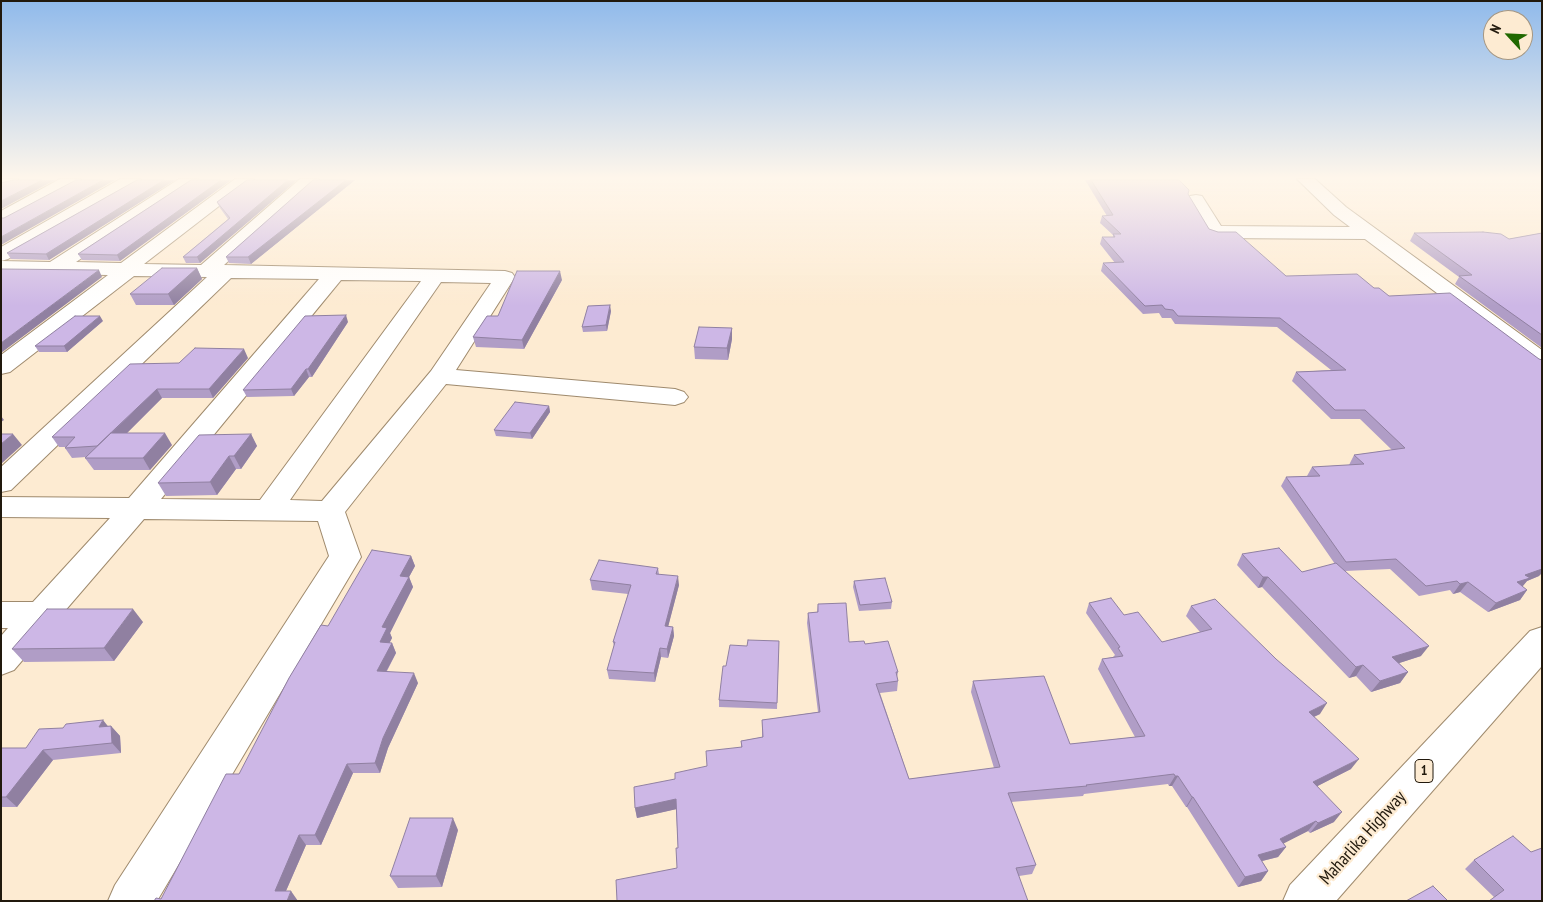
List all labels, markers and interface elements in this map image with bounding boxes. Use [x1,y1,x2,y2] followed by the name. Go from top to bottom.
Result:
[1483,10,1533,60] north arrow
[1486,22,1505,36] text: N
[1415,759,1433,782] road number: 1
[1315,787,1411,889] street label: Maharlika Highway

